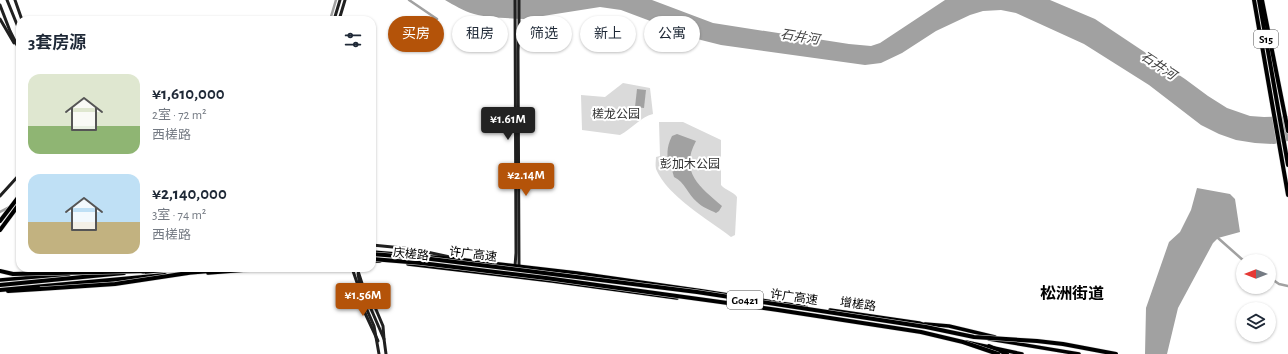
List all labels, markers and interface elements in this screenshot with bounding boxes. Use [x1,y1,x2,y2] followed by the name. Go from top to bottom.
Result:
[388,16,444,52] chip: 买房
[452,16,508,52] chip: 租房
[516,16,572,52] chip: 筛选
[580,16,636,52] chip: 新上
[644,16,700,52] chip: 公寓
[779,27,823,47] water label: 石井河
[342,29,364,51] icon: filters
[1254,30,1278,48] road number: S15
[28,34,86,51] text: 3套房源
[1138,49,1181,84] water label: 石井河
[152,85,225,102] text: ¥1,610,000
[60,90,108,138] icon: home
[475,107,541,141] pin: ¥1.61M
[592,107,640,120] park label: 槎龙公园
[152,109,207,122] text: 2室 · 72 m²
[490,113,526,126] text: ¥1.61M
[152,129,191,142] text: 西槎路
[660,158,720,170] park label: 彭加木公园
[493,163,559,197] pin: ¥2.14M
[507,169,545,182] text: ¥2.14M
[152,185,227,202] text: ¥2,140,000
[60,190,108,238] icon: home
[152,209,206,222] text: 3室 · 74 m²
[152,229,191,242] text: 西槎路
[448,244,498,263] street label: 许广高速
[392,245,430,262] street label: 庆槎路
[1236,254,1276,294] north arrow
[1236,254,1276,342] map controls
[330,283,396,317] pin: ¥1.56M
[1040,285,1104,302] district label: 松洲街道
[769,287,819,306] street label: 许广高速
[345,289,381,302] text: ¥1.56M
[727,291,763,309] road number: G0421
[839,295,877,312] street label: 增槎路
[1236,302,1276,342] button: layers

